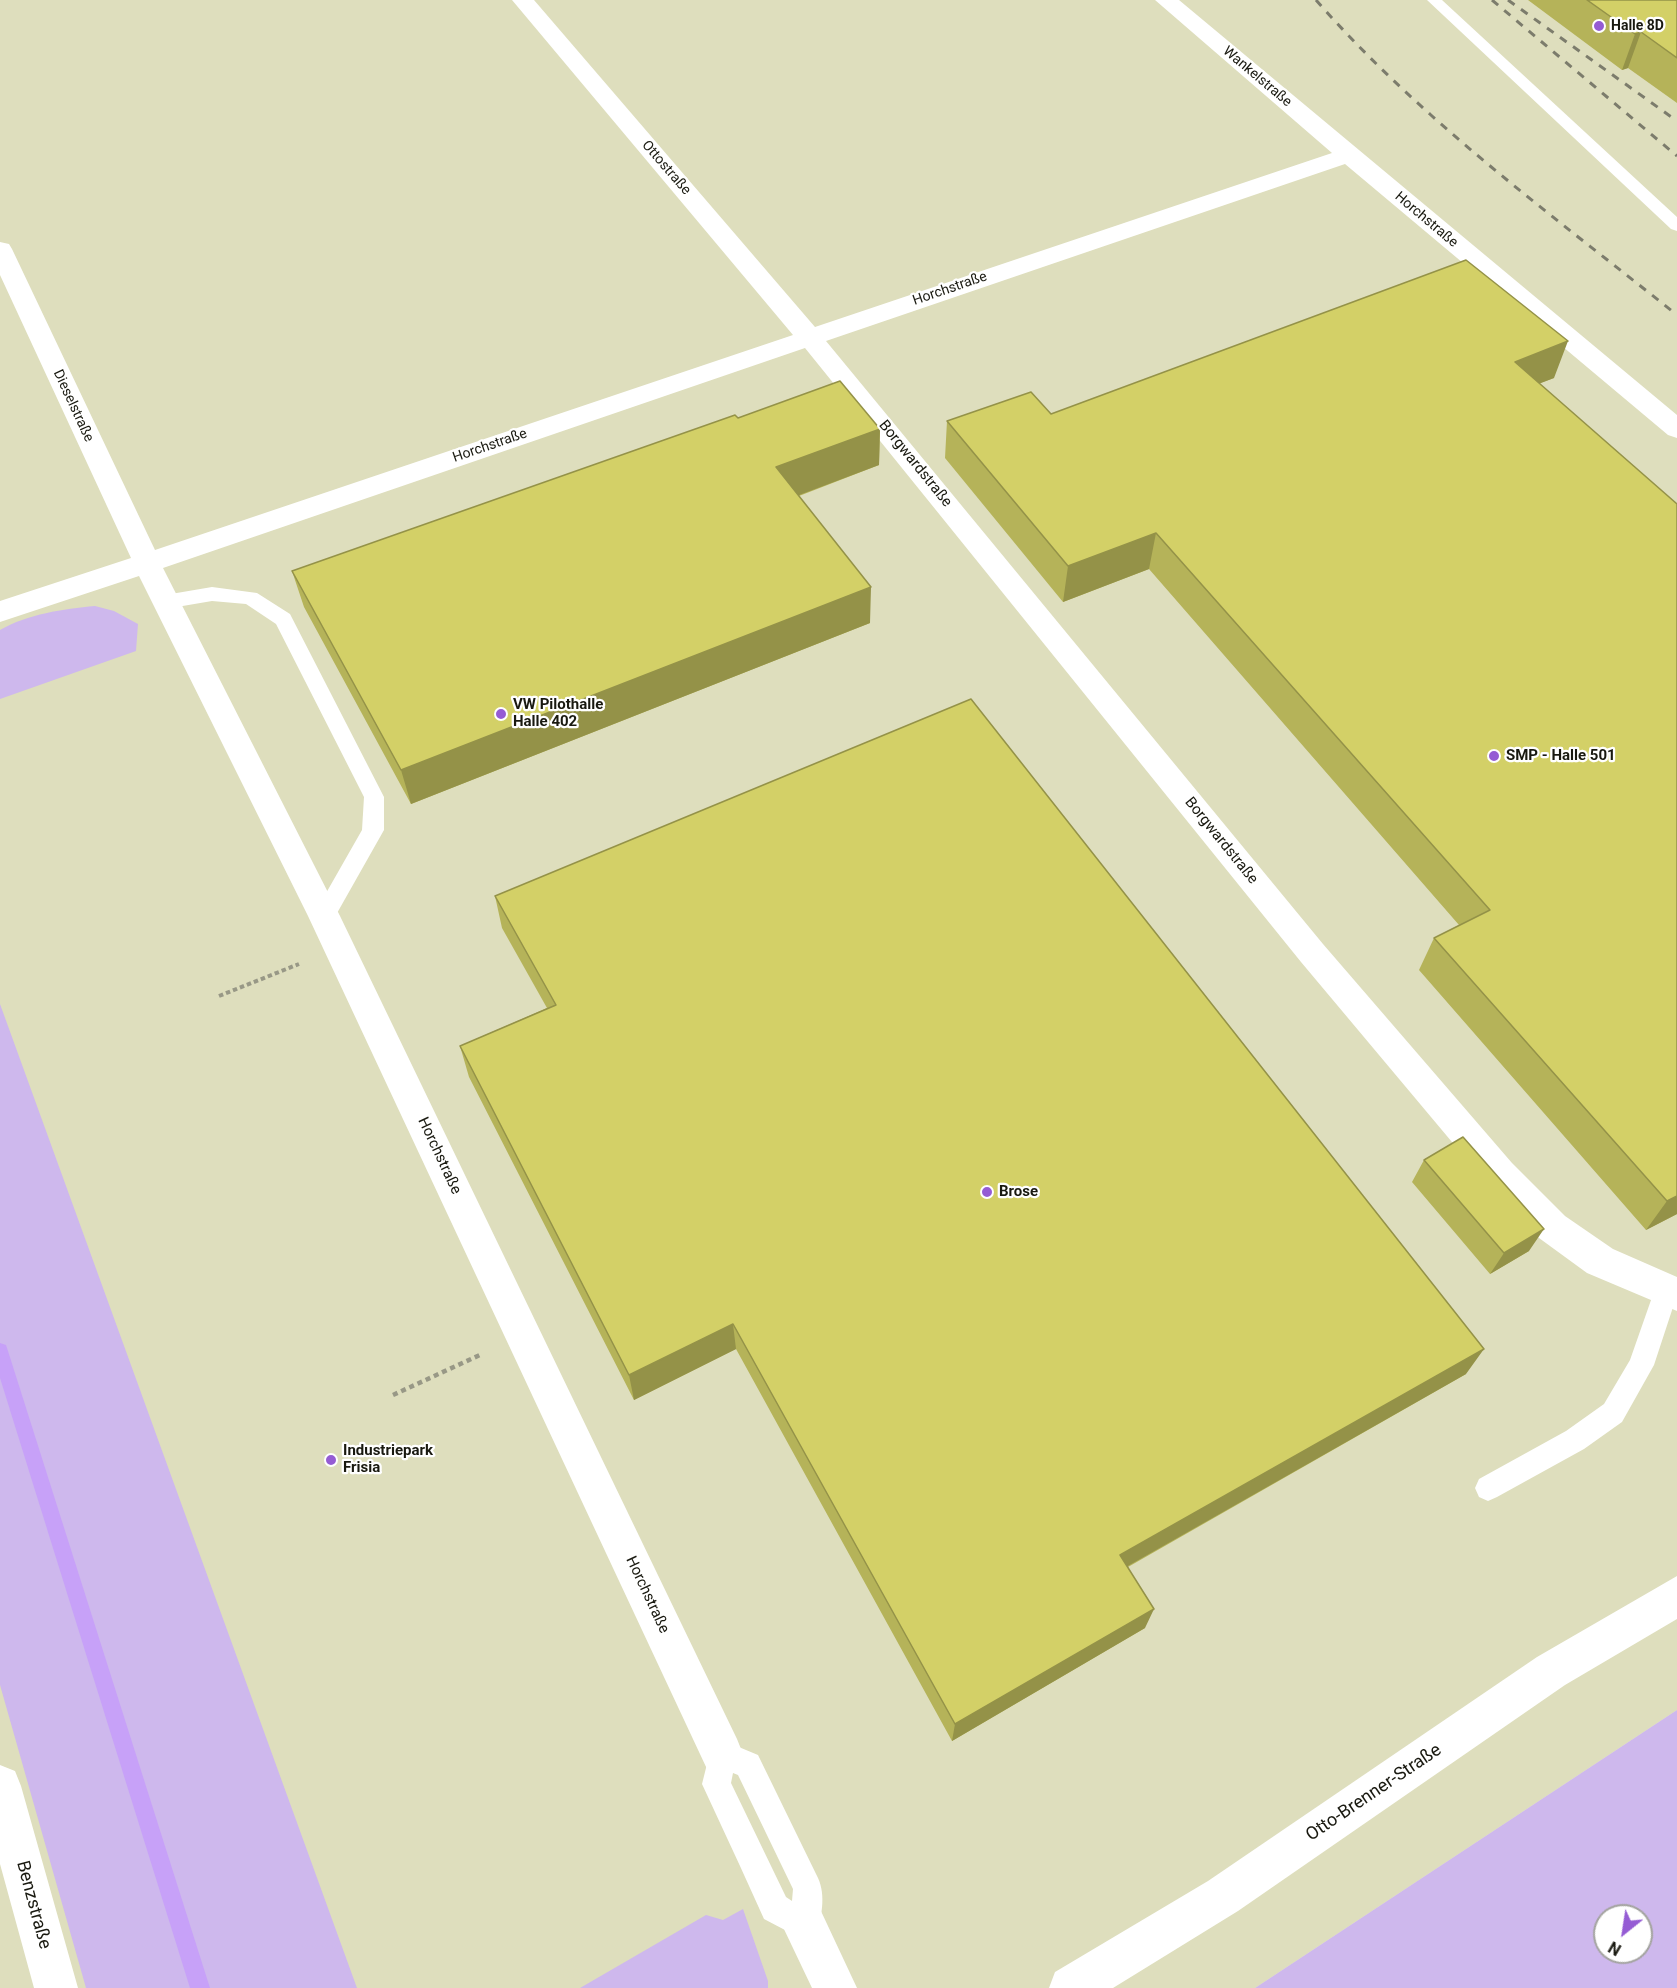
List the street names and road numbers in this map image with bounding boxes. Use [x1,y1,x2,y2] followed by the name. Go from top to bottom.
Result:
[1219,43,1295,111] street label: Wankelstraße
[638,137,694,199] street label: Ottostraße
[1391,189,1461,251] street label: Horchstraße
[911,268,989,310] street label: Horchstraße
[49,367,97,445] street label: Dieselstraße
[874,417,956,511] street label: Borgwardstraße
[451,425,529,467] street label: Horchstraße
[1180,794,1262,888] street label: Borgwardstraße
[413,1115,465,1197] street label: Horchstraße
[621,1554,673,1636] street label: Horchstraße
[1302,1740,1446,1846] street label: Otto-Brenner-Straße
[11,1858,55,1952] street label: Benzstraße

